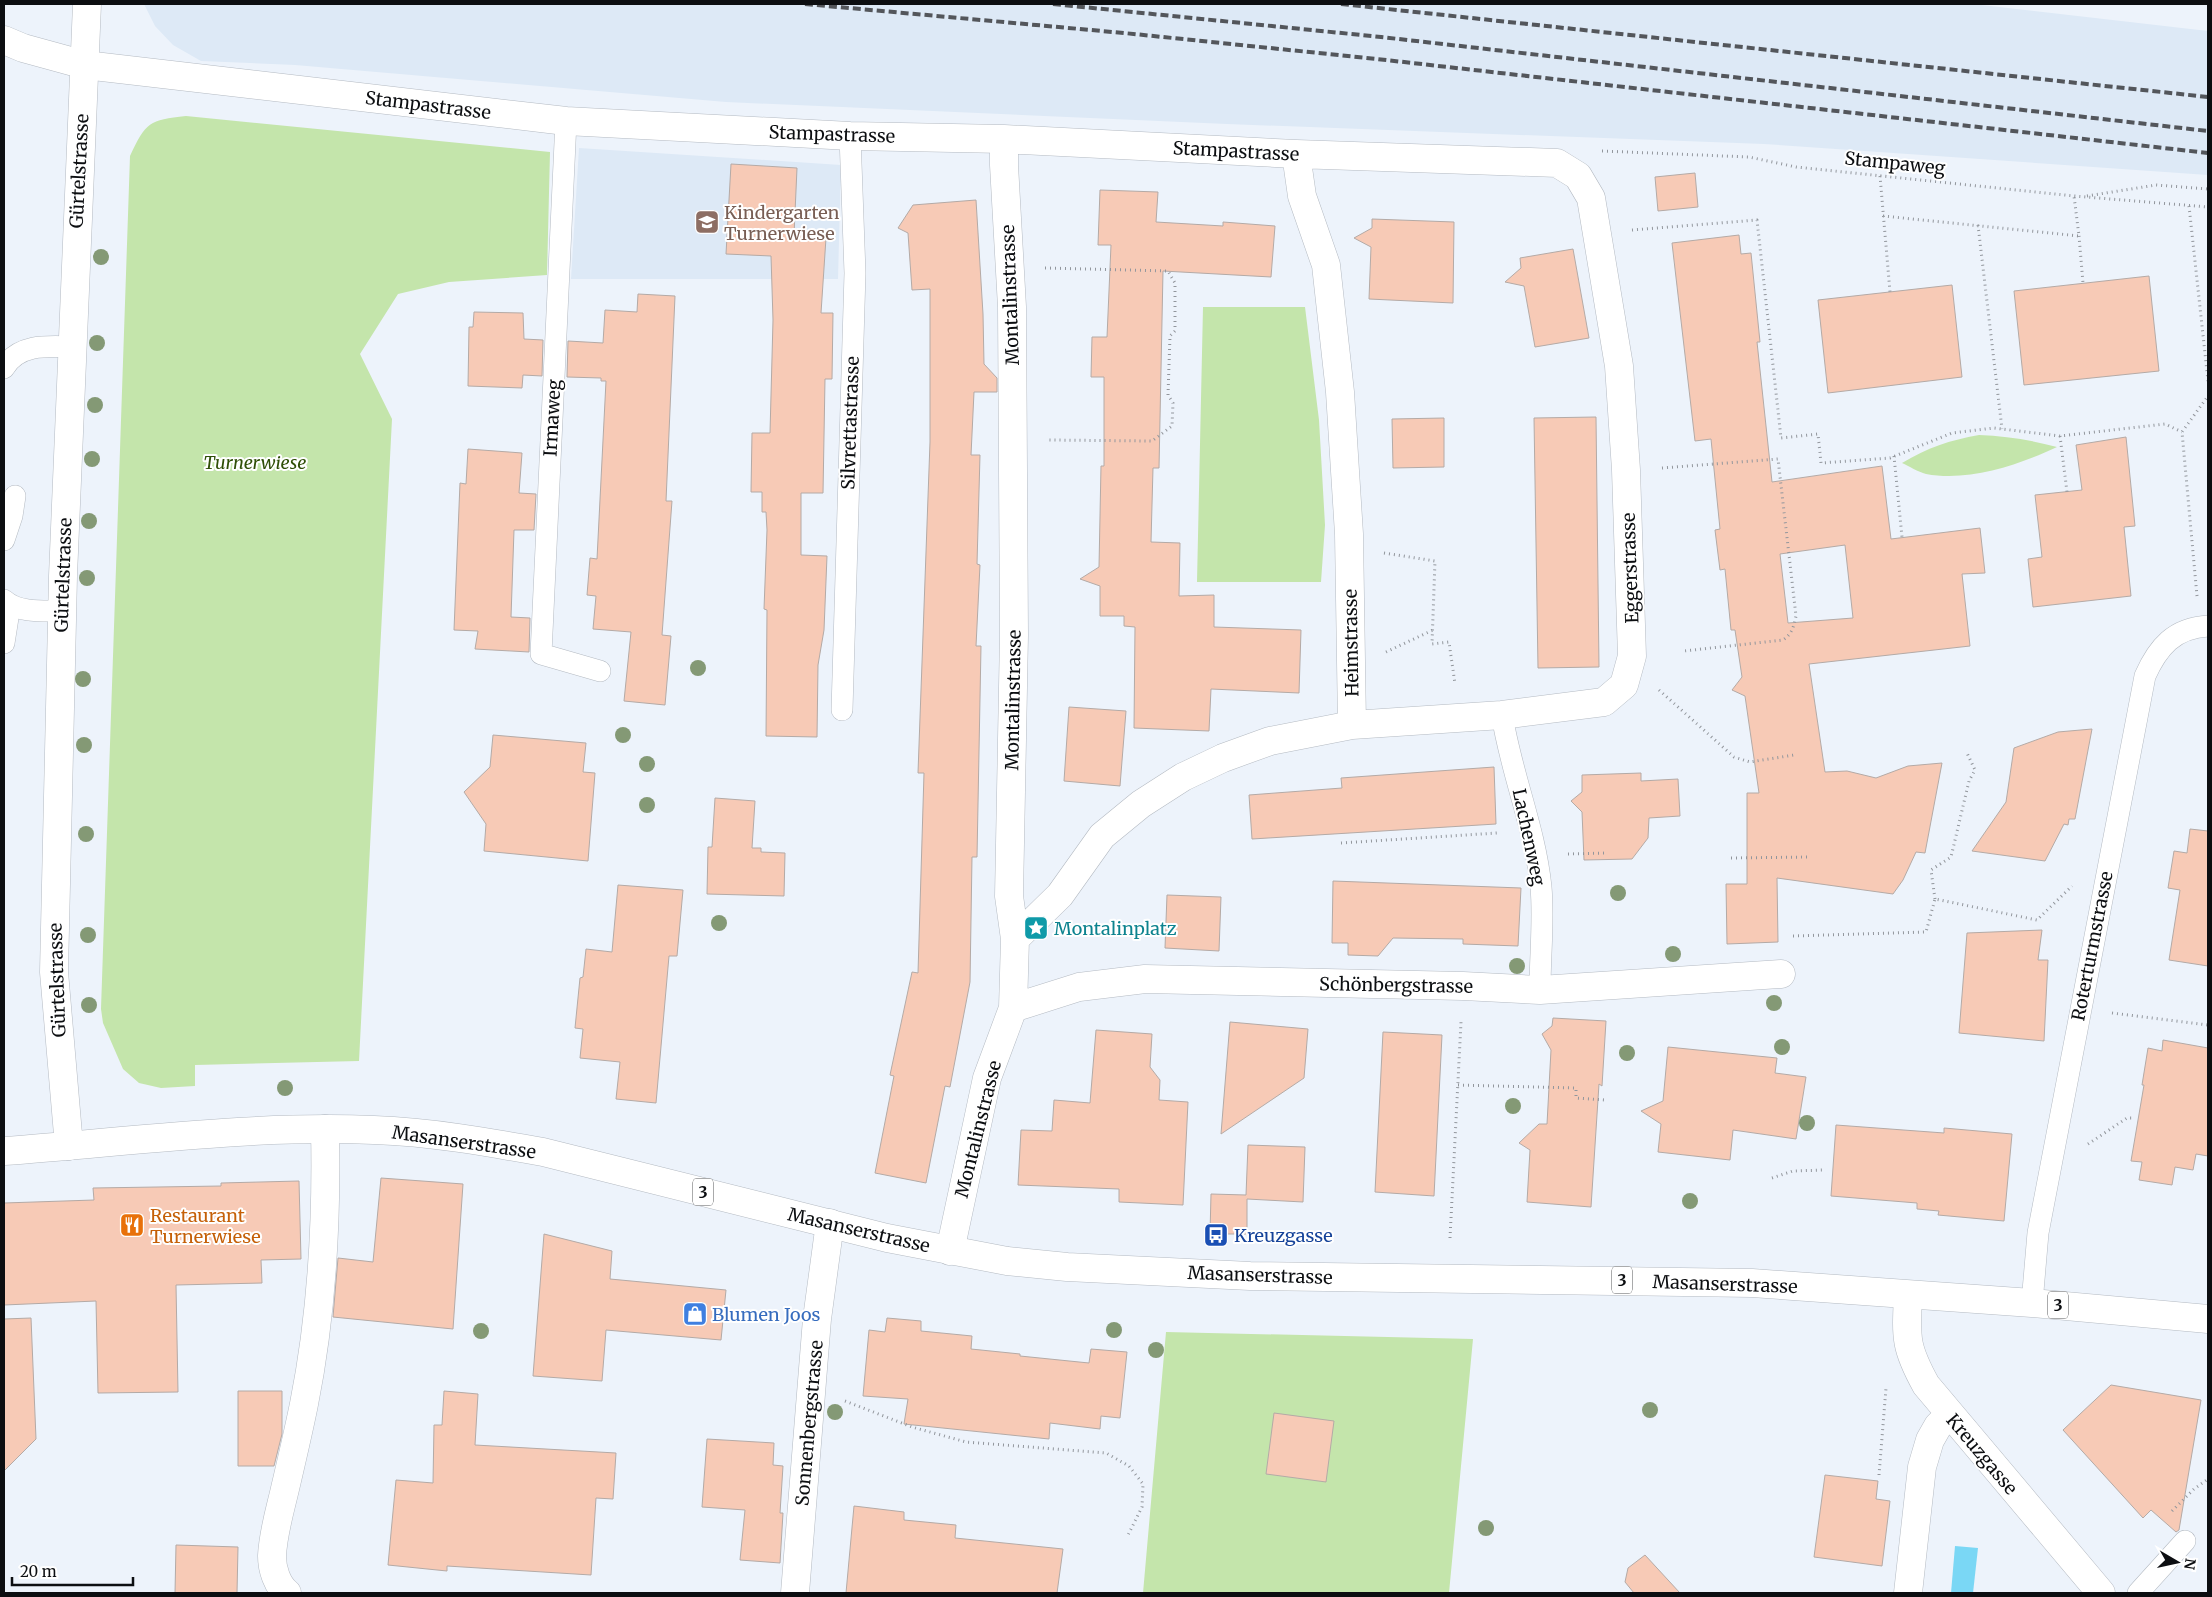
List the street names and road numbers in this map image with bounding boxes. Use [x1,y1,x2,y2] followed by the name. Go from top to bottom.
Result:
[364,86,492,124] street label: Stampastrasse
[65,113,93,229] street label: Gürtelstrasse
[768,120,896,148] street label: Stampastrasse
[1172,136,1300,166] street label: Stampastrasse
[1843,146,1947,180] street label: Stampaweg
[996,224,1024,366] street label: Montalinstrasse
[836,356,864,490] street label: Silvrettastrasse
[538,379,566,457] street label: Irmaweg
[1617,512,1643,624] street label: Eggerstrasse
[50,517,76,633] street label: Gürtelstrasse
[1339,589,1363,697] street label: Heimstrasse
[1000,629,1026,771] street label: Montalinstrasse
[1508,786,1551,888] street label: Lachenweg
[2066,869,2118,1023] street label: Roterturmstrasse
[44,922,70,1038] street label: Gürtelstrasse
[1319,972,1473,998] street label: Schönbergstrasse
[950,1058,1006,1200] street label: Montalinstrasse
[391,1121,537,1163] street label: Masanserstrasse
[693,1178,713,1206] road number: 3
[786,1202,932,1258] street label: Masanserstrasse
[1187,1261,1333,1289] street label: Masanserstrasse
[1612,1266,1632,1294] road number: 3
[1652,1270,1798,1298] street label: Masanserstrasse
[2048,1292,2068,1318] road number: 3
[790,1339,828,1507] street label: Sonnenbergstrasse
[1942,1409,2022,1499] street label: Kreuzgasse

